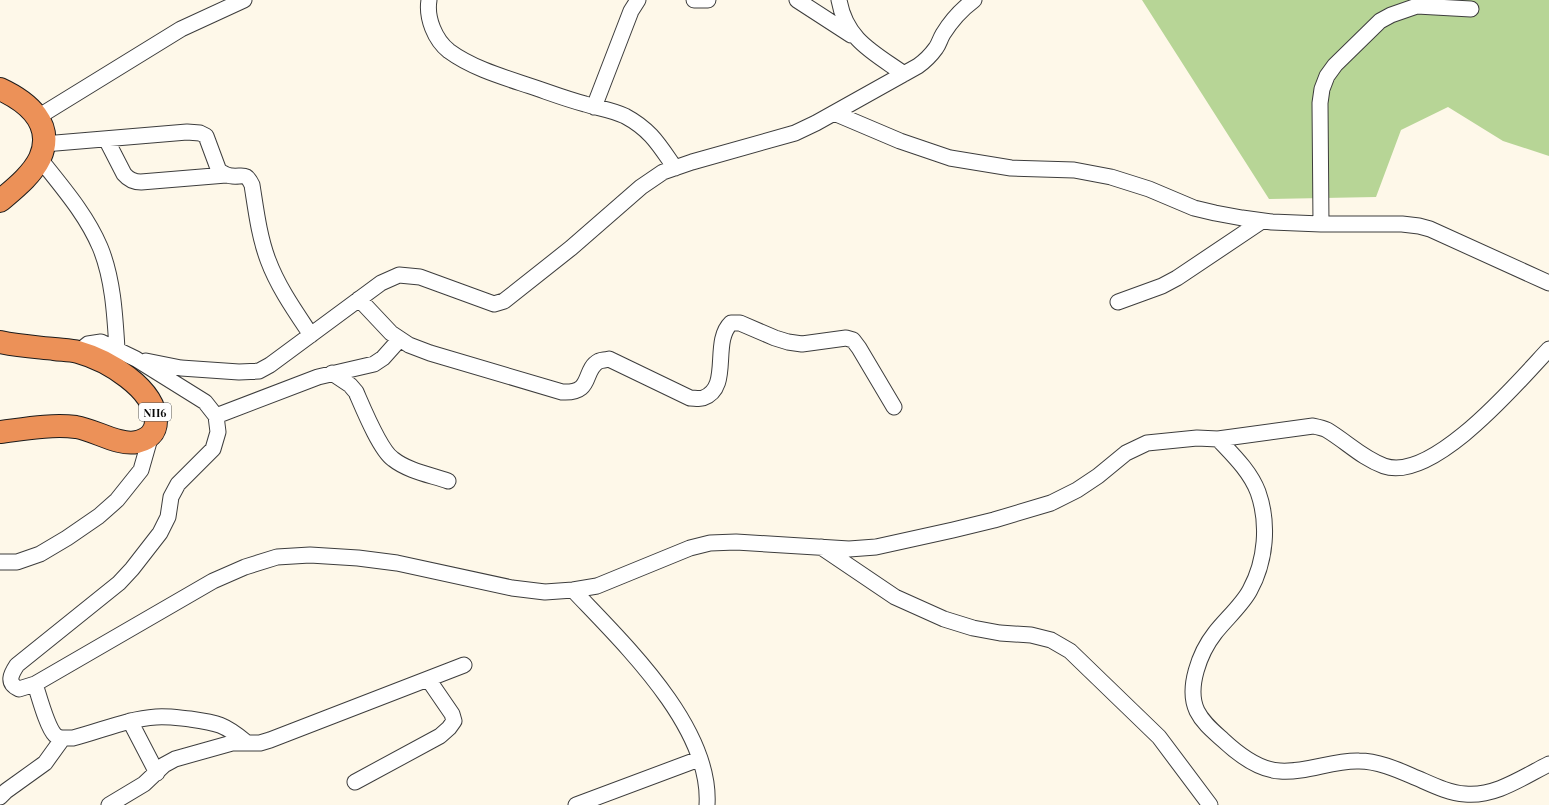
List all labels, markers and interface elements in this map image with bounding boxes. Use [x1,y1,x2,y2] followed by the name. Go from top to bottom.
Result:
[139,403,171,421] road number: NH6

